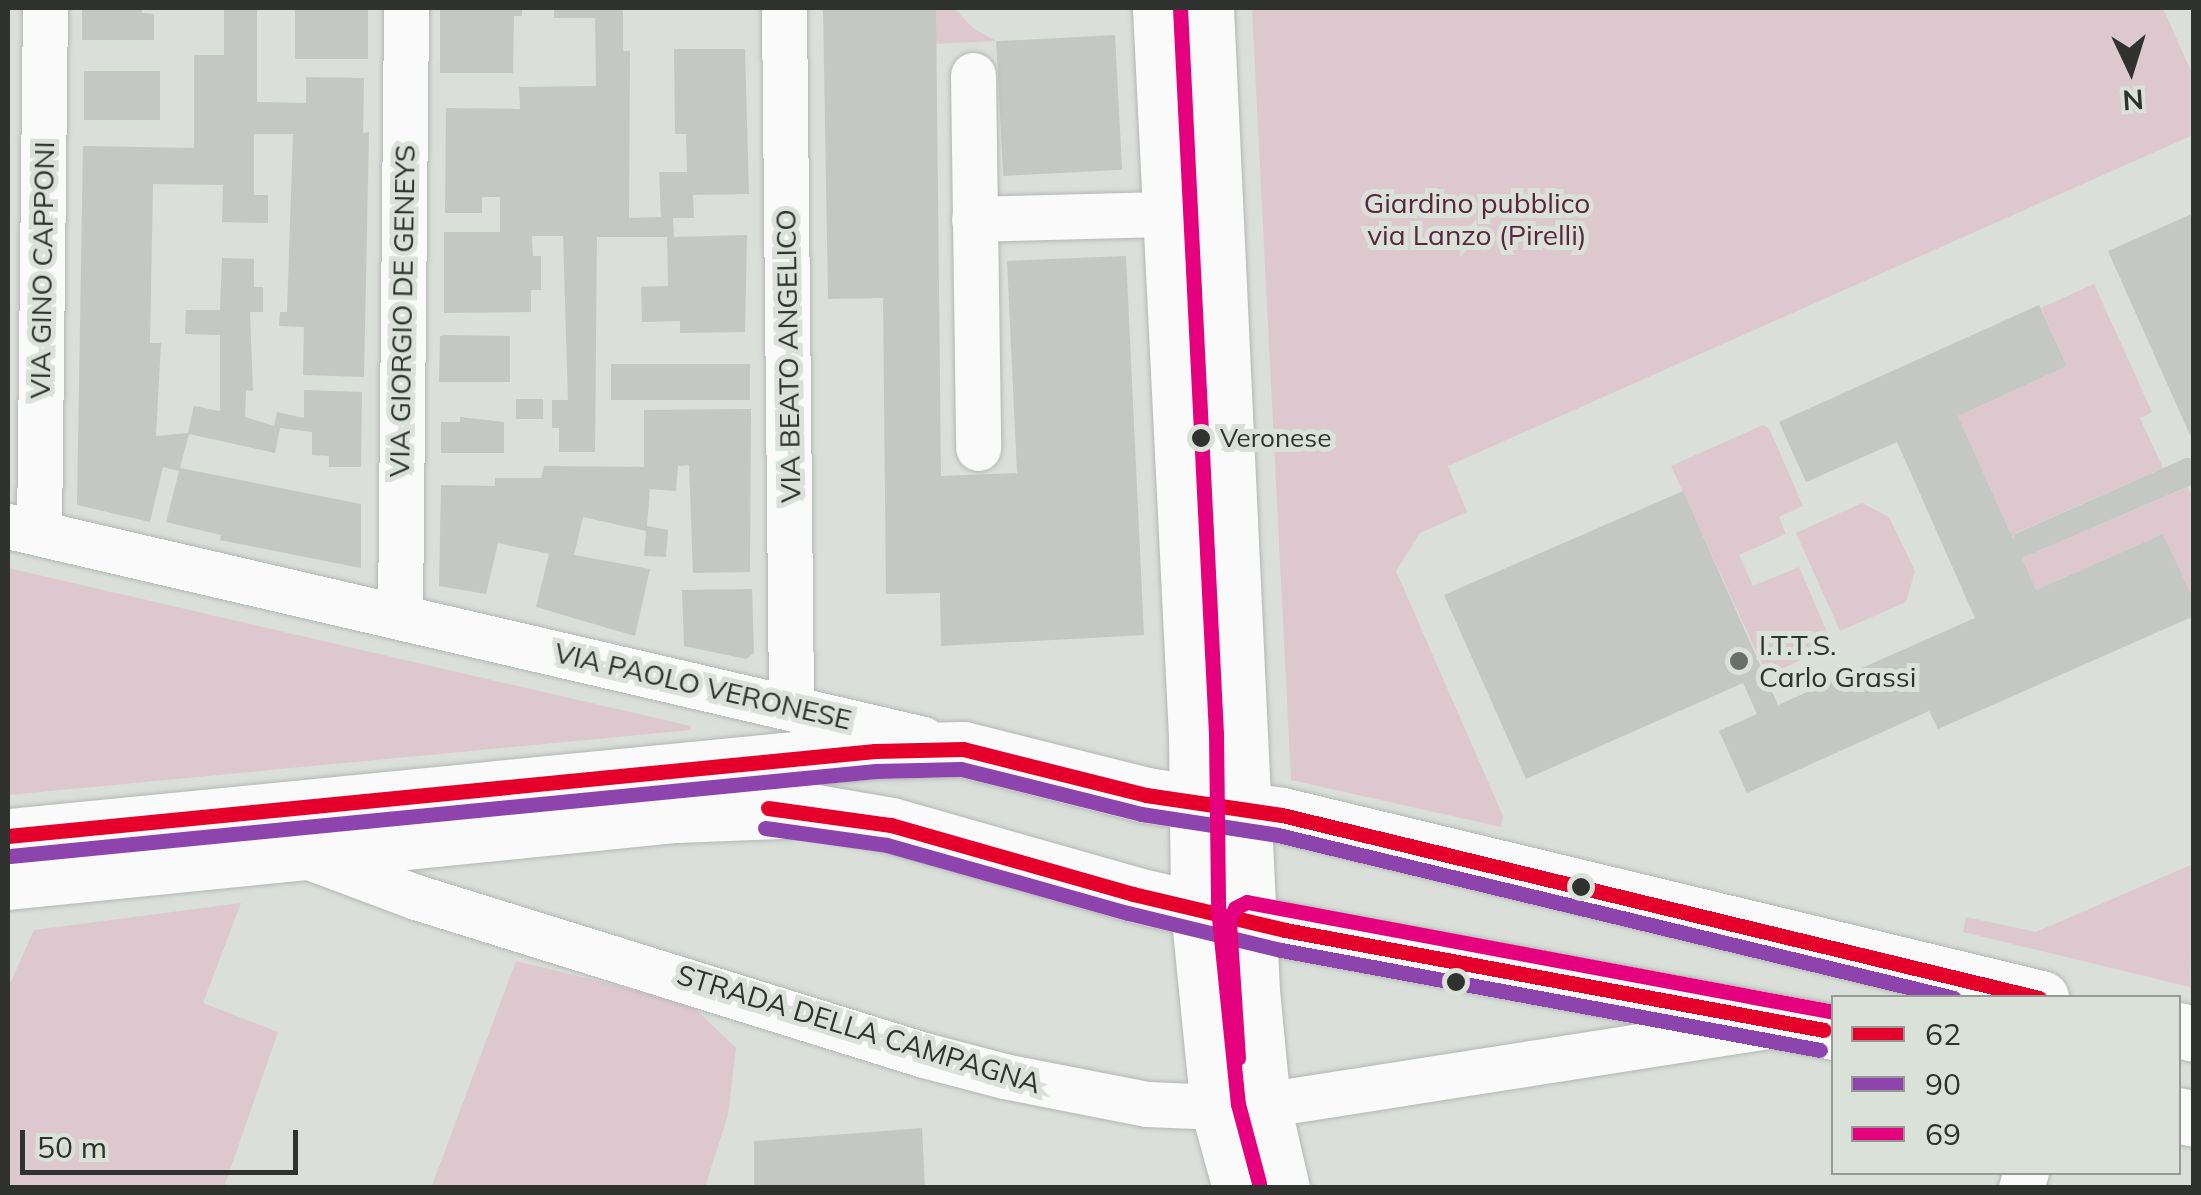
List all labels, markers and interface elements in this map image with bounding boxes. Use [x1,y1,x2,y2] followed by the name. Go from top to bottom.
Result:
[2081,20,2181,120] north arrow
[2121,82,2145,119] text: N
[23,141,61,399] street label: VIA GINO CAPPONI
[382,144,422,478] street label: VIA GIORGIO DE GENEYS
[1364,186,1590,252] park label: Giardino pubblico via Lanzo (Pirelli)
[769,209,807,503] street label: VIA BEATO ANGELICO
[1220,422,1331,454] place label: Veronese
[1191,428,1211,448] marker: Veronese
[1759,628,1916,694] place label: I.T.T.S. Carlo Grassi
[551,635,855,737] street label: VIA PAOLO VERONESE
[1728,650,1750,672] marker: I.T.T.S. Carlo Grassi
[1571,877,1591,897] unlabelled marker
[673,958,1045,1100] street label: STRADA DELLA CAMPAGNA
[1446,972,1466,992] unlabelled marker
[1831,995,2181,1175] legend
[1925,1015,1961,1053] text: 62
[1925,1065,1961,1103] text: 90
[25,1110,302,1172] scale bar
[1925,1115,1961,1153] text: 69
[37,1128,107,1166] text: 50 m

